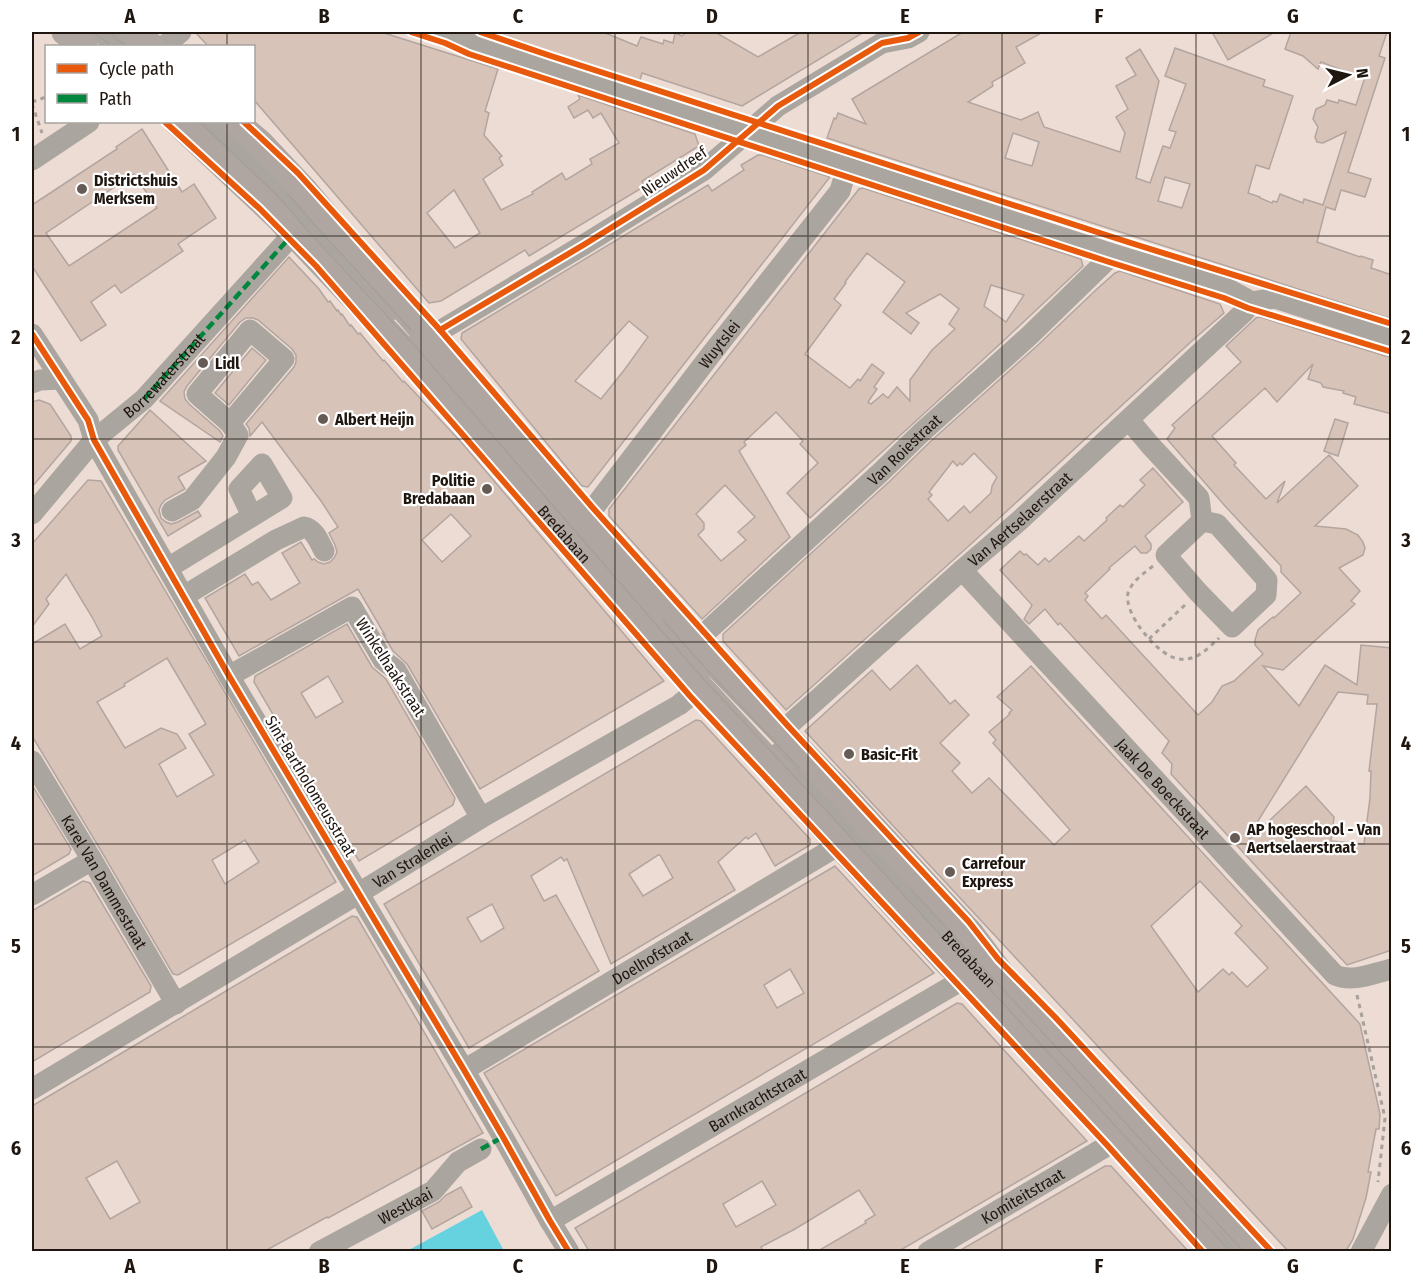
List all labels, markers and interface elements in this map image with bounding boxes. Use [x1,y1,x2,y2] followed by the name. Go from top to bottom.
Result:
[124,4,137,28] text: A
[318,4,330,28] text: B
[513,4,524,28] text: C
[706,4,718,28] text: D
[900,4,910,28] text: E
[1095,4,1104,28] text: F
[1287,4,1299,28] text: G
[45,45,255,123] legend
[1318,45,1378,105] north arrow
[99,58,174,80] text: Cycle path
[1352,67,1372,79] text: N
[99,88,132,110] text: Path
[12,122,20,146] text: 1
[1402,122,1410,146] text: 1
[638,142,712,200] street label: Nieuwdreef
[94,171,178,208] place label: Districtshuis Merksem
[75,182,89,196] marker: Districtshuis Merksem
[695,317,744,372] street label: Wuytslei
[10,325,21,349] text: 2
[1400,325,1411,349] text: 2
[119,329,210,422] street label: Borrewaterstraat
[215,354,240,373] place label: Lidl
[196,356,210,370] marker: Lidl
[334,410,414,429] place label: Albert Heijn
[864,410,946,489] street label: Van Roiestraat
[316,412,330,426] marker: Albert Heijn
[964,467,1076,571] street label: Van Aertselaerstraat
[403,471,475,508] place label: Politie Bredabaan
[480,482,494,496] marker: Politie Bredabaan
[533,502,595,567] street label: Bredabaan
[10,528,21,552] text: 3
[1400,528,1411,552] text: 3
[352,615,430,721] street label: Winkelhaakstraat
[261,712,361,861] street label: Sint-Bartholomeusstraat
[11,731,21,755] text: 4
[1401,731,1411,755] text: 4
[1112,735,1214,843] street label: Jaak De Boeckstraat
[861,745,918,764] place label: Basic-Fit
[842,747,856,761] marker: Basic-Fit
[57,812,151,953] street label: Karel Van Dammestraat
[1246,820,1381,857] place label: AP hogeschool - Van Aertselaerstraat
[369,829,456,892] street label: Van Stralenlei
[1228,831,1242,845] marker: AP hogeschool - Van Aertselaerstraat
[962,854,1026,891] place label: Carrefour Express
[943,865,957,879] marker: Carrefour Express
[609,926,696,989] street label: Doelhofstraat
[938,927,1000,991] street label: Bredabaan
[11,934,21,958] text: 5
[1401,934,1411,958] text: 5
[705,1064,810,1136] street label: Barnkrachtstraat
[11,1136,21,1160] text: 6
[1401,1136,1411,1160] text: 6
[978,1164,1068,1228] street label: Komiteitstraat
[375,1184,436,1228] street label: Westkaai
[124,1254,137,1278] text: A
[318,1254,330,1278] text: B
[513,1254,524,1278] text: C
[706,1254,718,1278] text: D
[900,1254,910,1278] text: E
[1095,1254,1104,1278] text: F
[1287,1254,1299,1278] text: G

